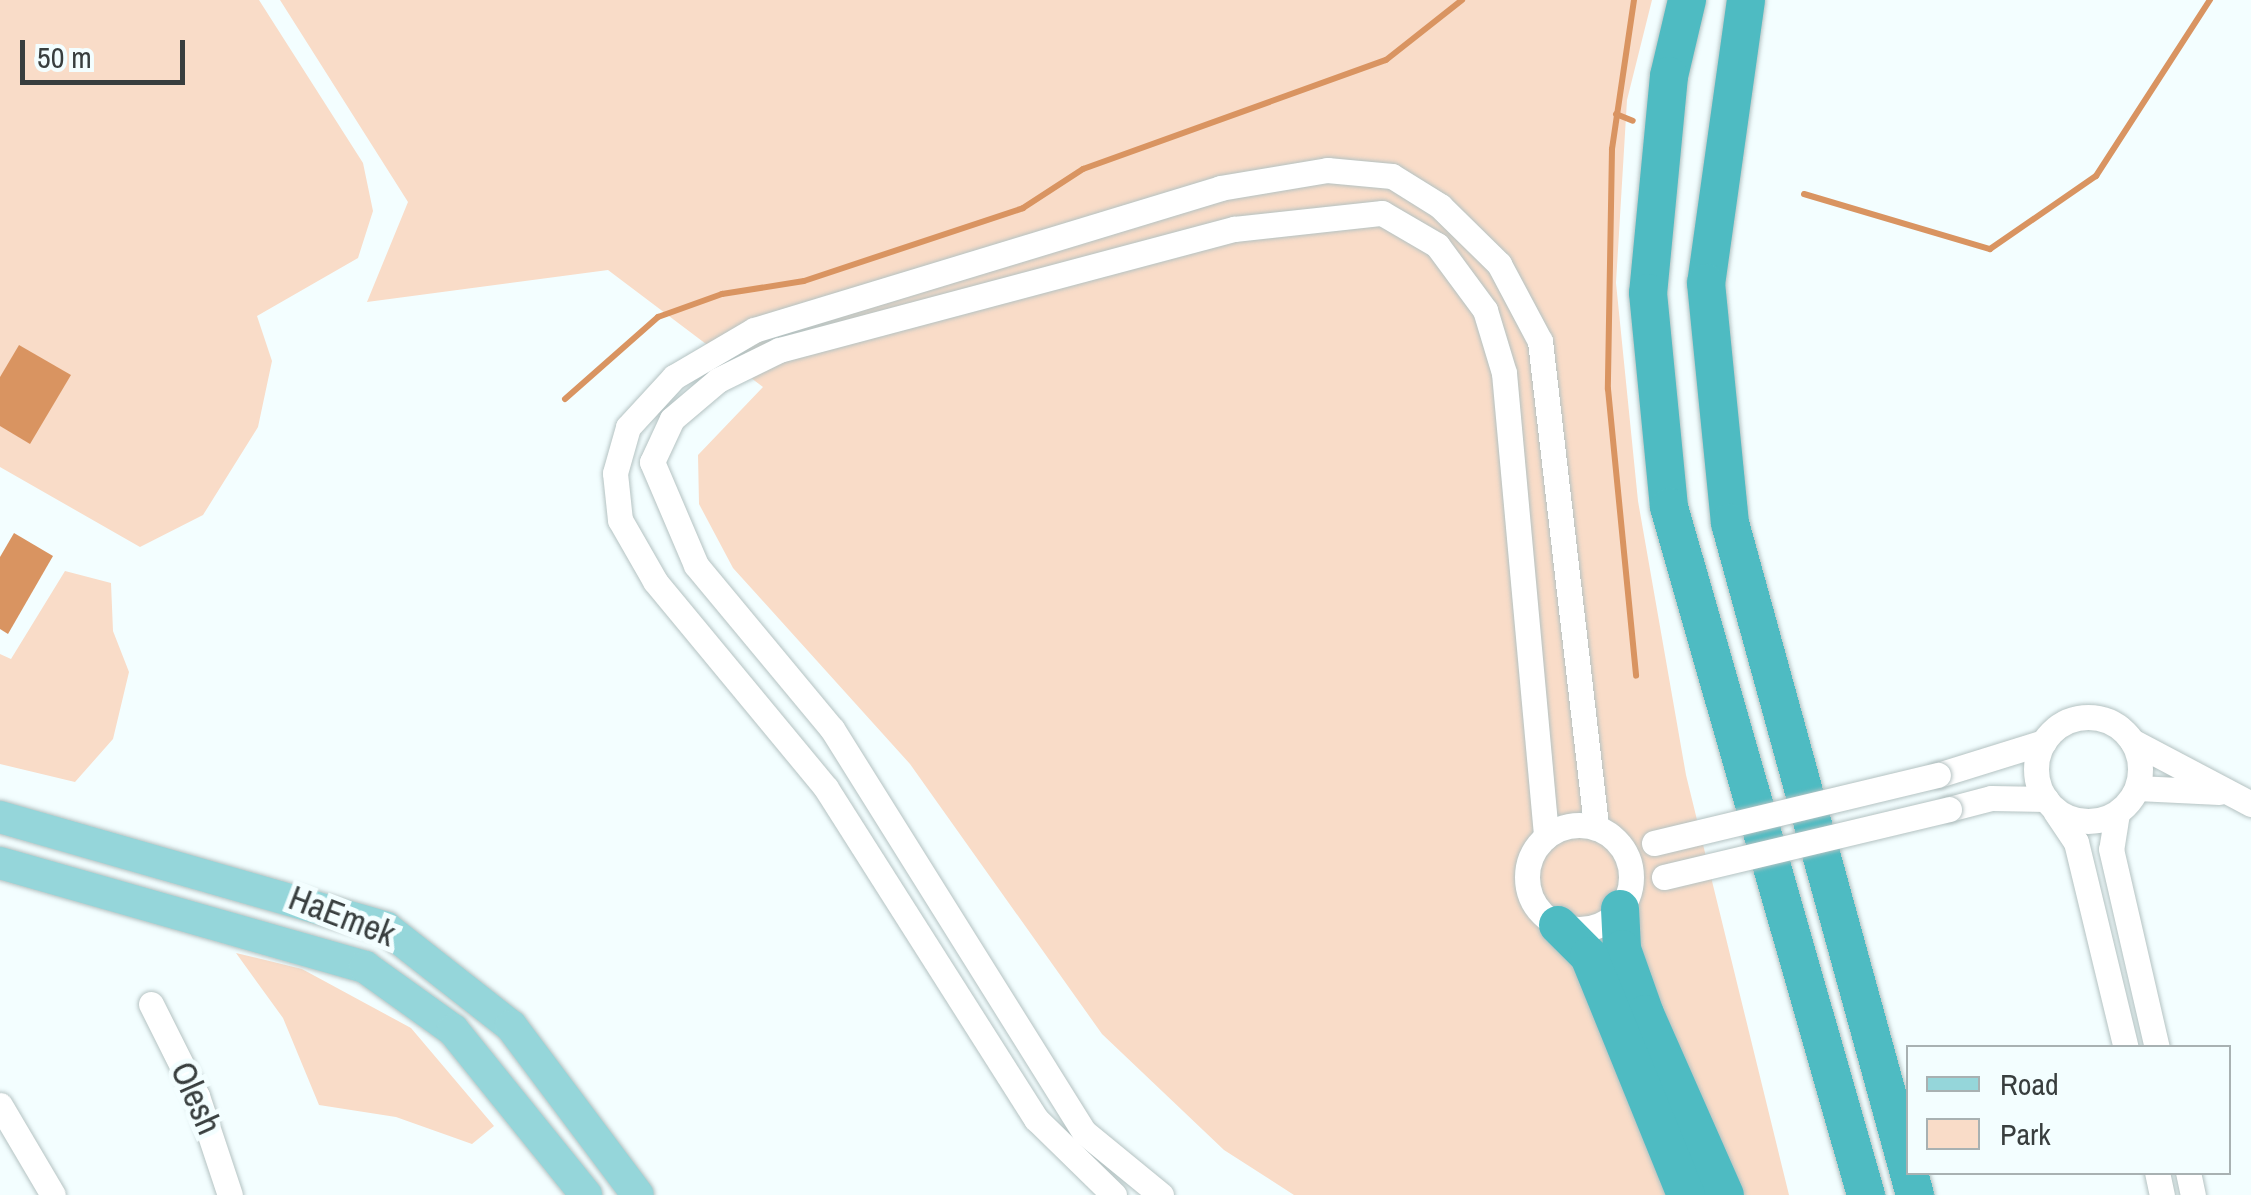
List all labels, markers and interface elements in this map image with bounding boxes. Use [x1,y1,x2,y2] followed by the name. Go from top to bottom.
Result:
[25,20,190,82] scale bar
[37,37,92,77] text: 50 m
[283,877,401,955] street label: HaEmek
[1906,1045,2231,1175] legend
[162,1055,230,1141] street label: Olesh
[2000,1064,2059,1104] text: Road
[2000,1114,2051,1154] text: Park

